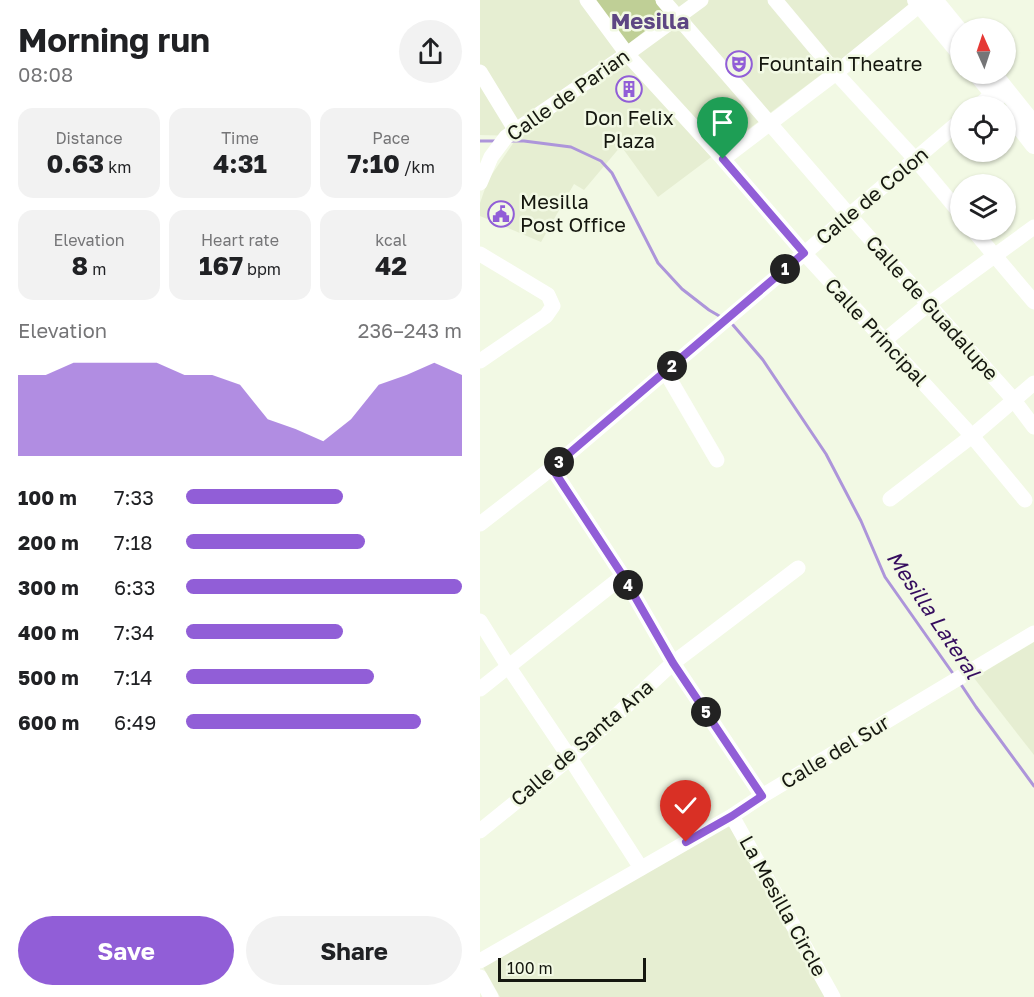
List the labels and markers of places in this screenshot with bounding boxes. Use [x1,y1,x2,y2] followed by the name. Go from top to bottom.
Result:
[724,49,754,79] theatre icon: Fountain Theatre
[758,51,922,75] place label: Fountain Theatre
[614,74,644,104] building icon: Don Felix Plaza
[697,97,748,159] pin
[584,105,674,152] place label: Don Felix Plaza
[520,189,626,236] place label: Mesilla Post Office
[486,199,516,229] public building icon: Mesilla Post Office
[770,254,800,284] pin: 1
[657,351,687,381] pin: 2
[544,447,574,477] pin: 3
[613,570,643,600] pin: 4
[691,697,721,727] pin: 5
[660,780,711,842] pin

